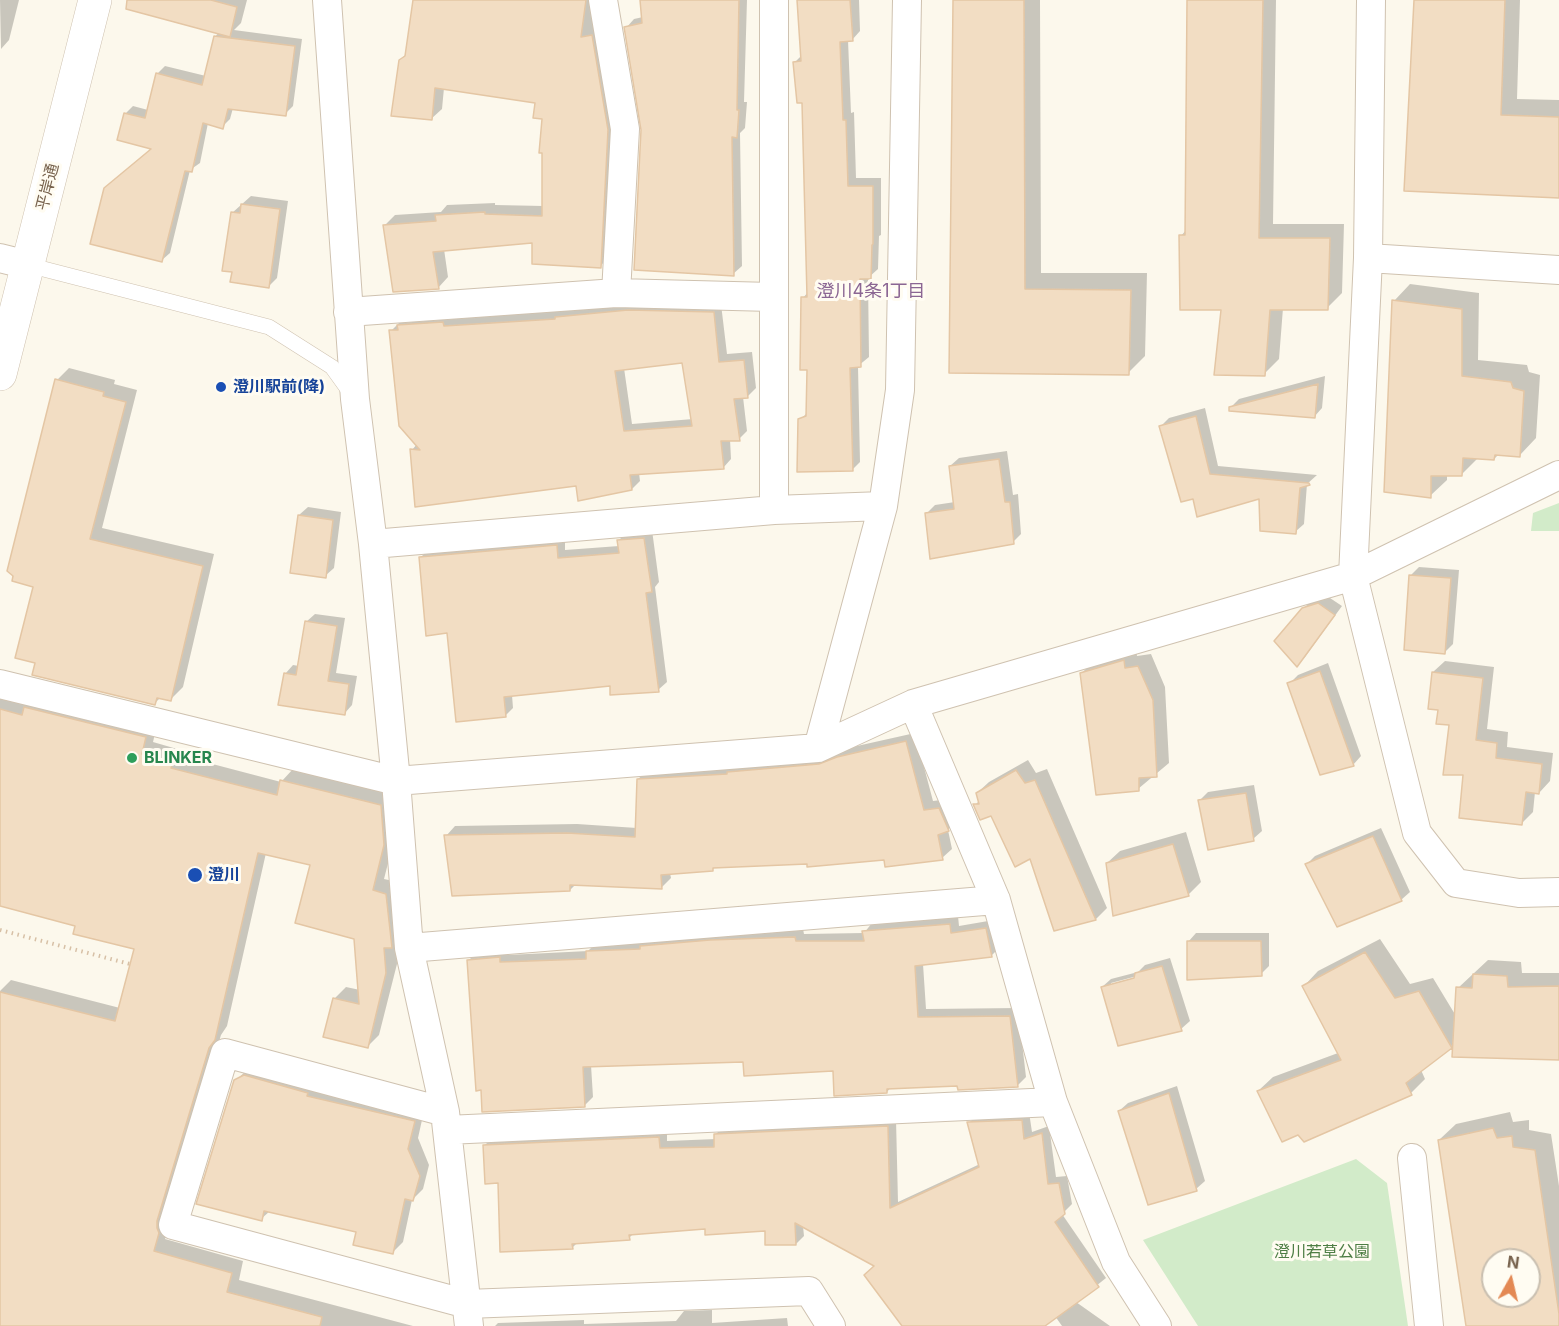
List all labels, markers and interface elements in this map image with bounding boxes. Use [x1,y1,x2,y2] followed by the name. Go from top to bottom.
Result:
[33,161,63,213] street label: 平岸通
[817,281,925,303] district label: 澄川4条1丁目
[233,377,325,397] place label: 澄川駅前(降)
[214,380,228,394] marker: 澄川駅前(降)
[144,748,212,768] place label: BLINKER
[125,751,139,765] marker: BLINKER
[208,865,240,885] place label: 澄川
[186,866,204,884] marker: 澄川
[1274,1242,1370,1262] park label: 澄川若草公園
[1481,1248,1541,1308] north arrow
[1506,1251,1521,1273] text: N

